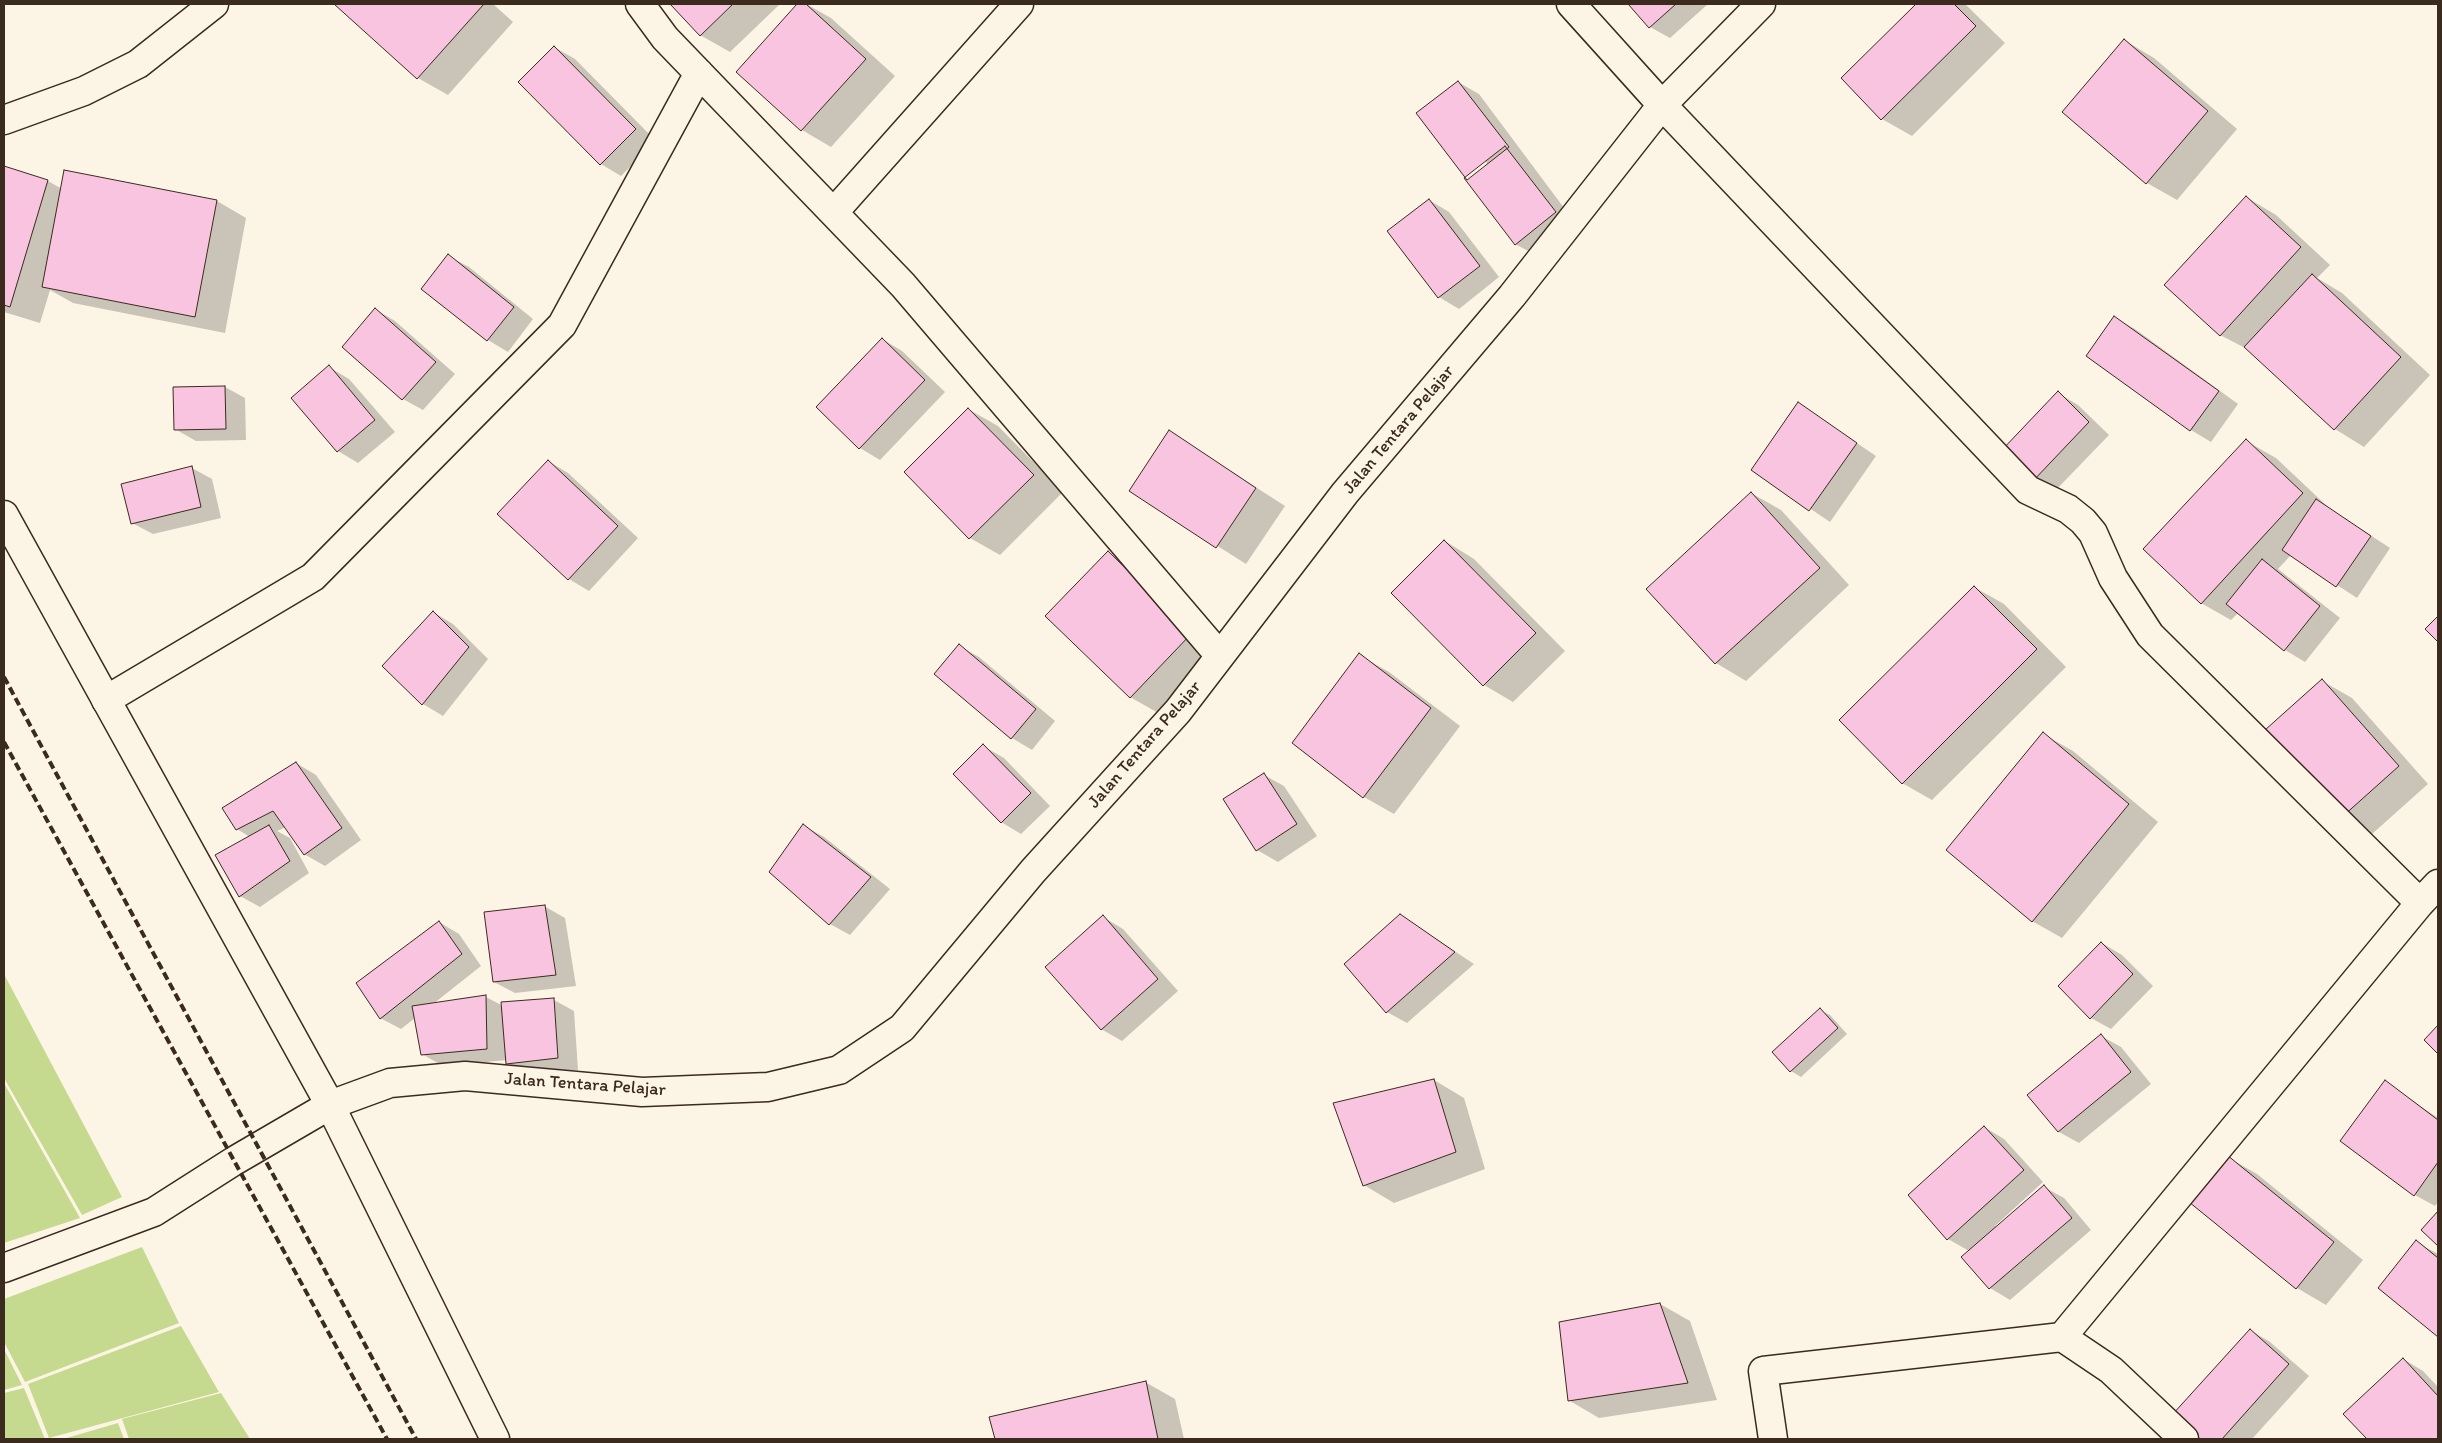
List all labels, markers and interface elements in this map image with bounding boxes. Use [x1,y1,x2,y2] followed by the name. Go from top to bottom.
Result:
[1339,361,1459,499] street label: Jalan Tentara Pelajar
[1084,677,1206,813] street label: Jalan Tentara Pelajar
[504,1069,666,1101] street label: Jalan Tentara Pelajar

